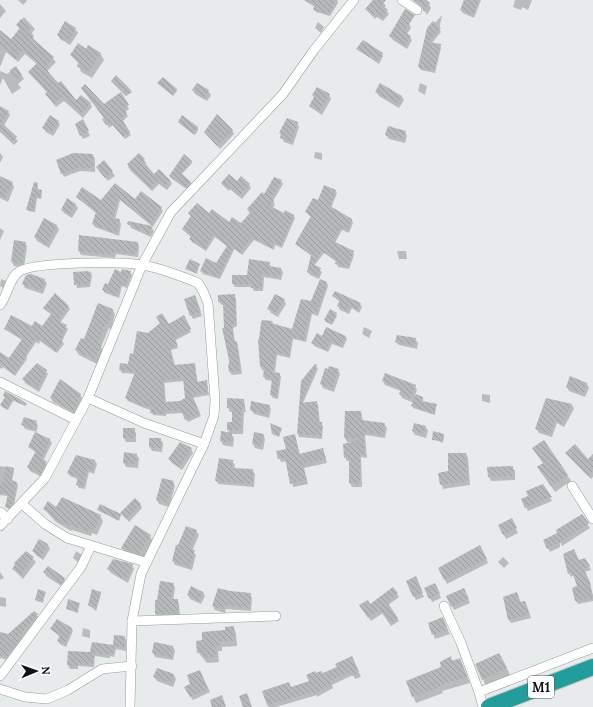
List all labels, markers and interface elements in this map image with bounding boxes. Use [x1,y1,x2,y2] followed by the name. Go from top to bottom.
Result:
[16,651,56,691] north arrow
[39,666,53,676] text: N
[528,676,554,698] road number: M1

